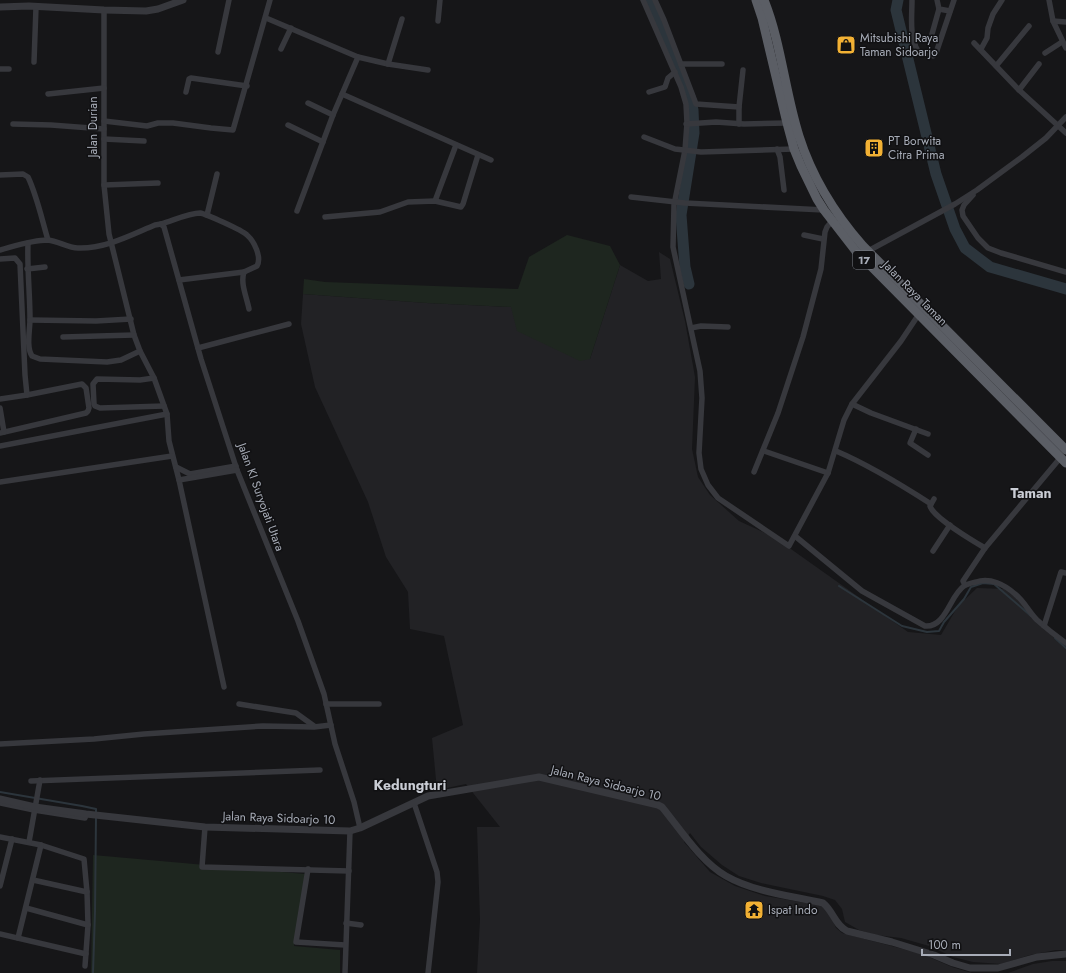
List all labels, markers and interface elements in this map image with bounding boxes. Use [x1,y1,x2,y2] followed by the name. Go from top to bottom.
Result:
[860,29,938,61] place label: Mitsubishi Raya Taman Sidoarjo
[835,34,857,56] shop icon: Mitsubishi Raya Taman Sidoarjo
[84,97,102,159] street label: Jalan Durian
[888,132,945,164] place label: PT Borwita Citra Prima
[863,137,885,159] building icon: PT Borwita Citra Prima
[853,251,875,269] road number: 17
[877,255,952,330] street label: Jalan Raya Taman
[232,439,289,554] street label: Jalan KI Suryojati Utara
[1010,483,1052,503] district label: Taman
[547,760,663,805] street label: Jalan Raya Sidoarjo 10
[374,775,447,795] district label: Kedungturi
[220,807,336,829] street label: Jalan Raya Sidoarjo 10
[743,899,765,921] temple icon: Ispat Indo
[768,901,818,919] place label: Ispat Indo
[922,931,1010,957] scale bar
[928,936,961,954] text: 100 m

